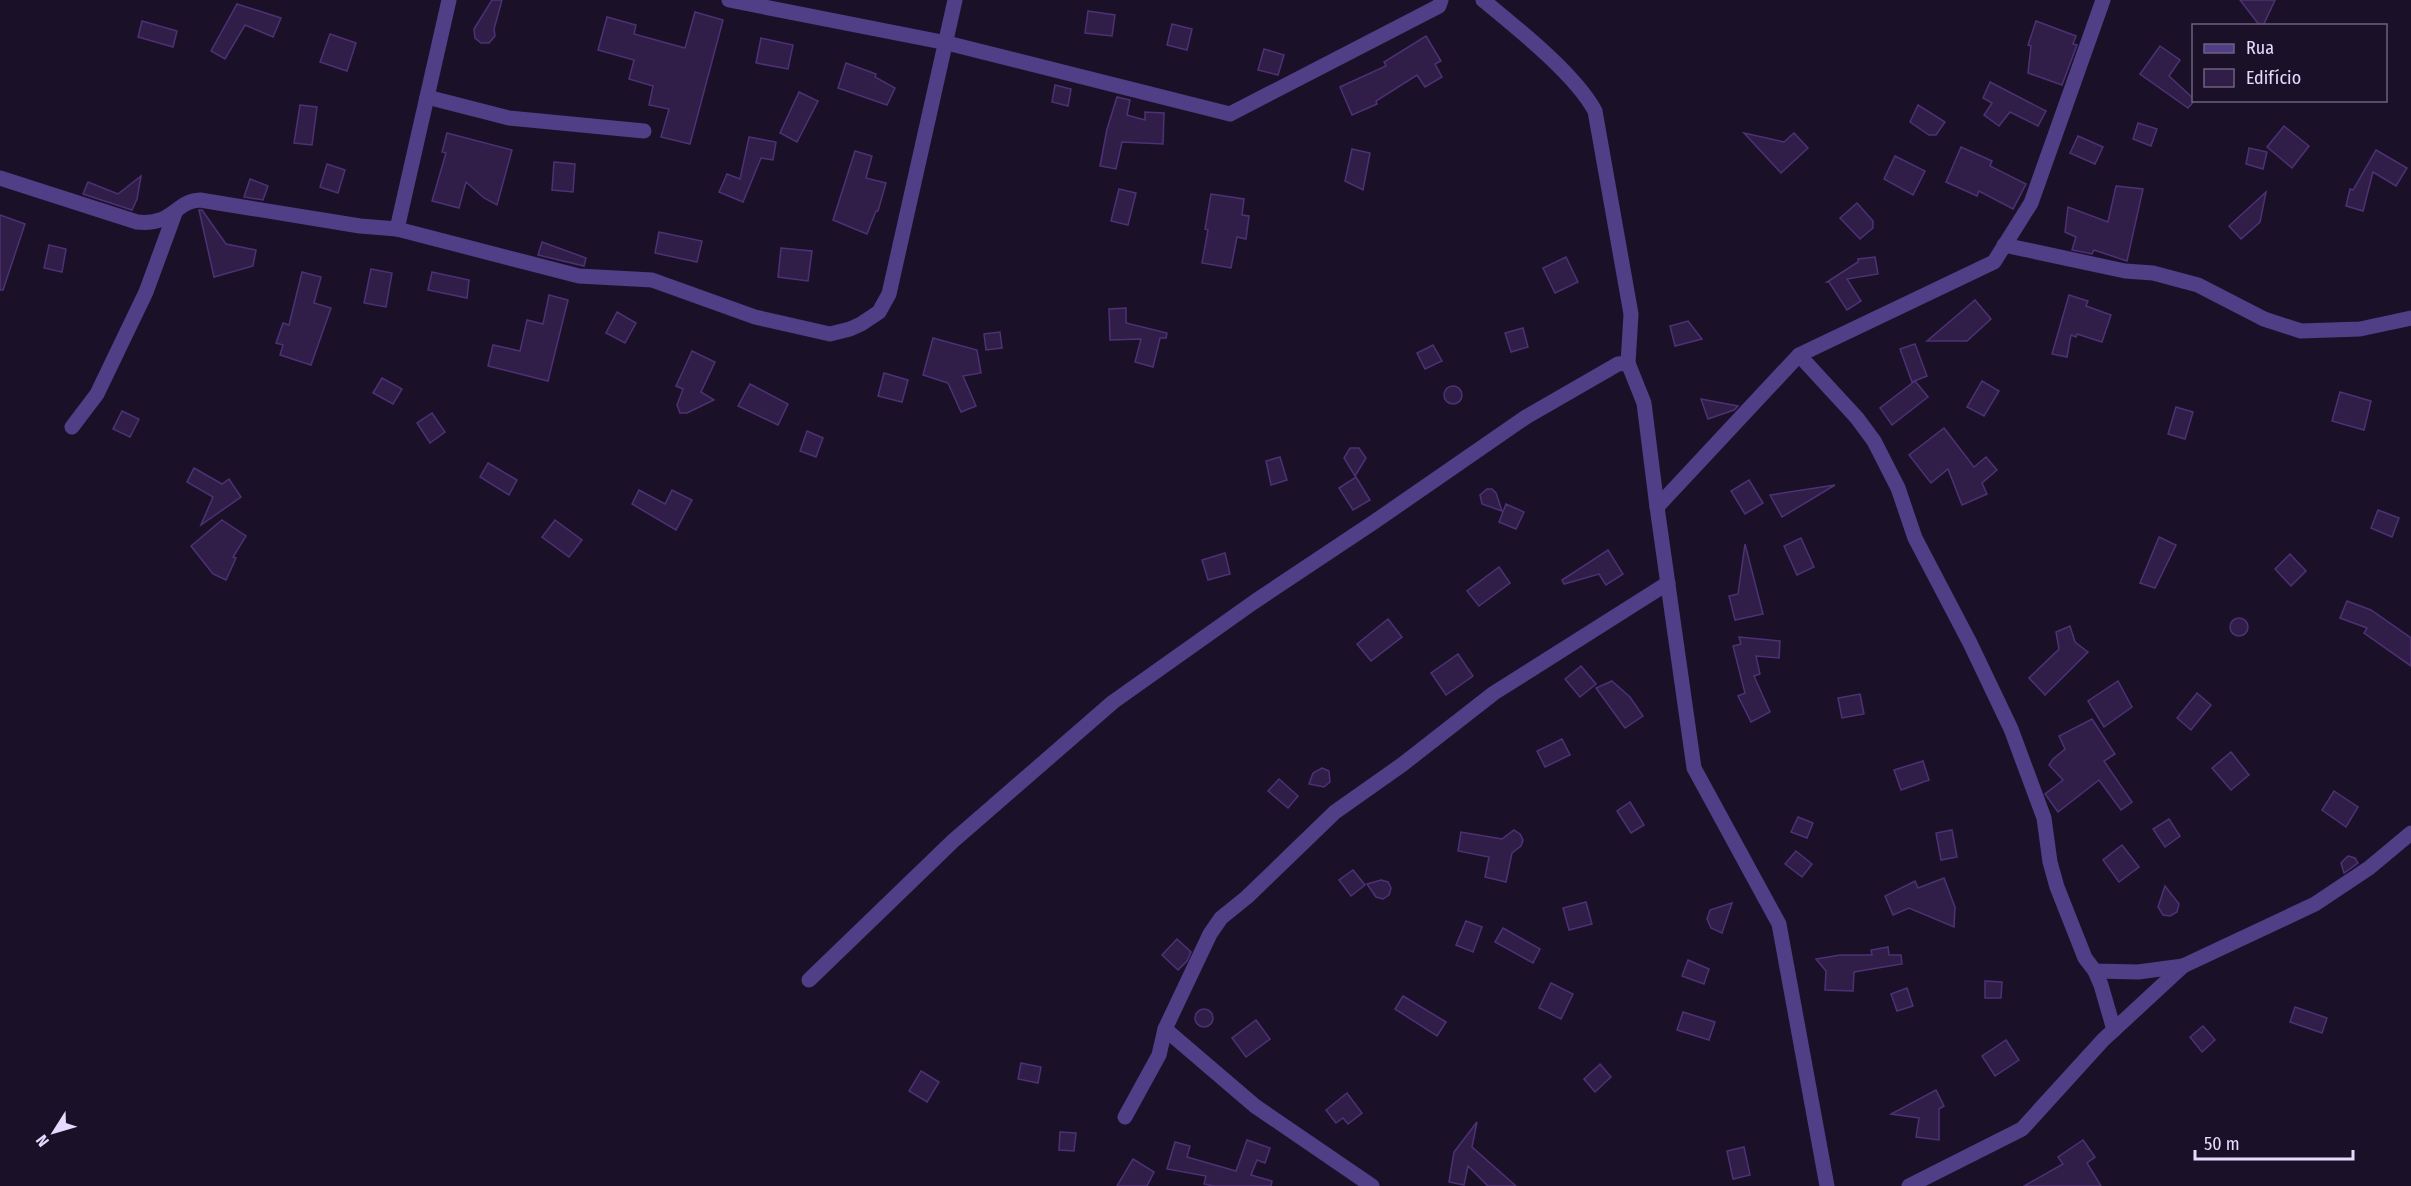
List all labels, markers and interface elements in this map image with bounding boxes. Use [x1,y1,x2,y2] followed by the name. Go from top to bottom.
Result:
[2192,24,2387,102] legend
[2246,37,2274,59] text: Rua
[2246,67,2301,89] text: Edifício
[24,1102,84,1162] north arrow
[2195,1123,2352,1161] scale bar
[32,1131,53,1150] text: N
[2204,1133,2240,1155] text: 50 m

